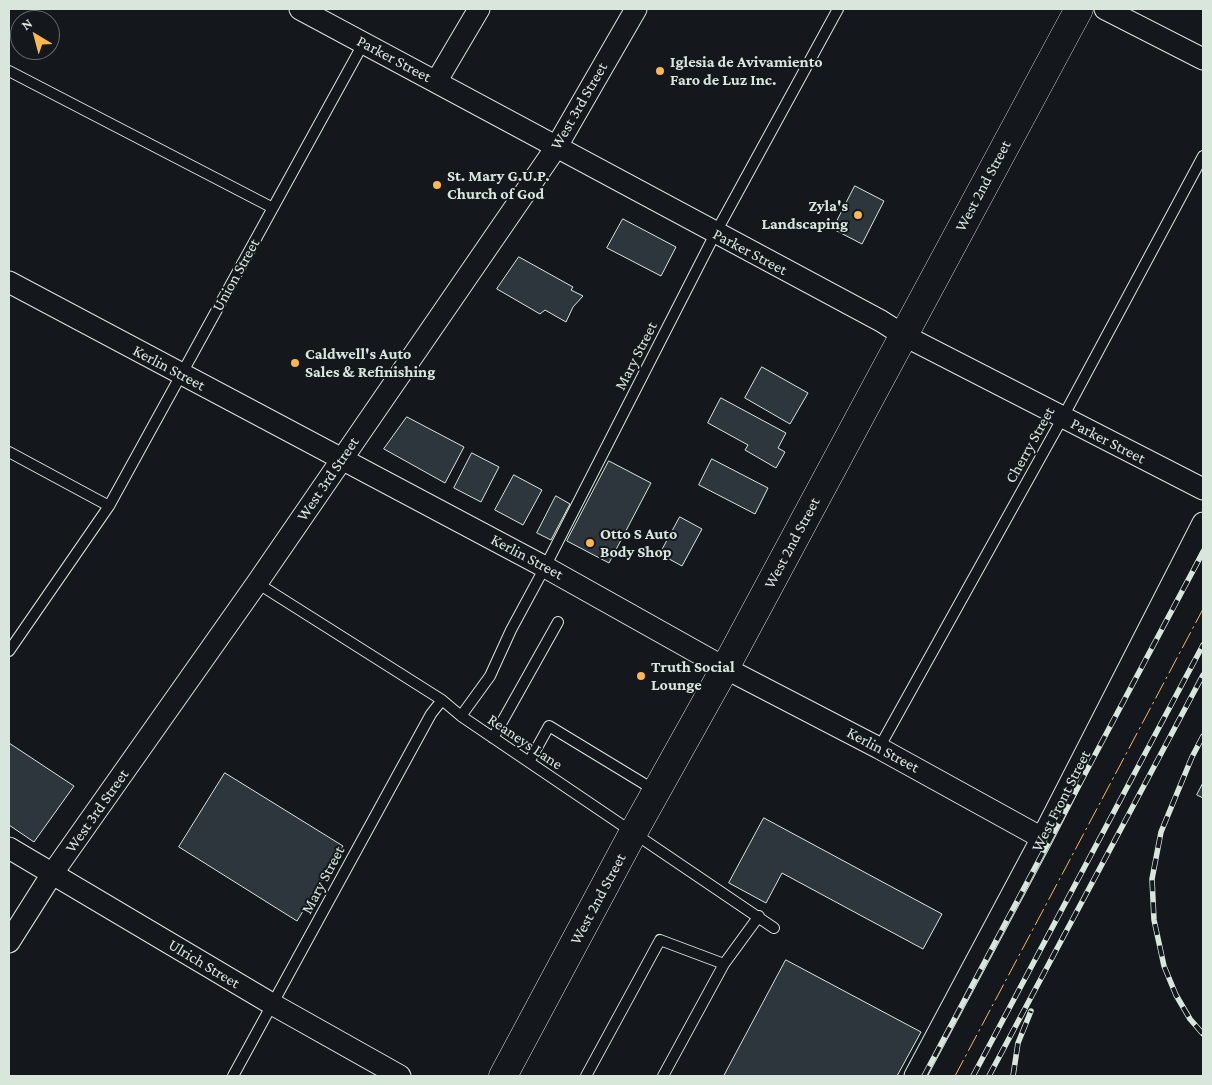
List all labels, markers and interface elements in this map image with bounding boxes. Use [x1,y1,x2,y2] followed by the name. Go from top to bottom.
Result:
[10,10,60,60] north arrow
[18,15,35,33] text: N
[354,31,434,87] street label: Parker Street
[670,52,823,90] place label: Iglesia de Avivamiento Faro de Luz Inc.
[546,59,612,153] street label: West 3rd Street
[654,65,666,77] marker: Iglesia de Avivamiento Faro de Luz Inc.
[951,137,1015,235] street label: West 2nd Street
[447,166,550,204] place label: St. Mary G.U.P. Church of God
[431,179,443,191] marker: St. Mary G.U.P. Church of God
[761,196,848,234] place label: Zyla's Landscaping
[852,209,864,221] marker: Zyla's Landscaping
[710,224,790,280] street label: Parker Street
[208,235,264,315] street label: Union Street
[611,319,661,393] street label: Mary Street
[130,341,208,395] street label: Kerlin Street
[305,344,435,382] place label: Caldwell's Auto Sales & Refinishing
[289,357,301,369] marker: Caldwell's Auto Sales & Refinishing
[1001,403,1059,487] street label: Cherry Street
[1067,414,1149,468] street label: Parker Street
[293,433,363,525] street label: West 3rd Street
[760,494,824,592] street label: West 2nd Street
[600,524,677,562] place label: Otto S Auto Body Shop
[488,530,566,584] street label: Kerlin Street
[584,537,596,549] marker: Otto S Auto Body Shop
[651,657,735,695] place label: Truth Social Lounge
[635,670,647,682] marker: Truth Social Lounge
[484,710,566,774] street label: Reaneys Lane
[844,723,922,777] street label: Kerlin Street
[1027,747,1095,855] street label: West Front Street
[61,766,133,856] street label: West 3rd Street
[297,843,349,917] street label: Mary Street
[566,850,630,948] street label: West 2nd Street
[165,935,243,993] street label: Ulrich Street

